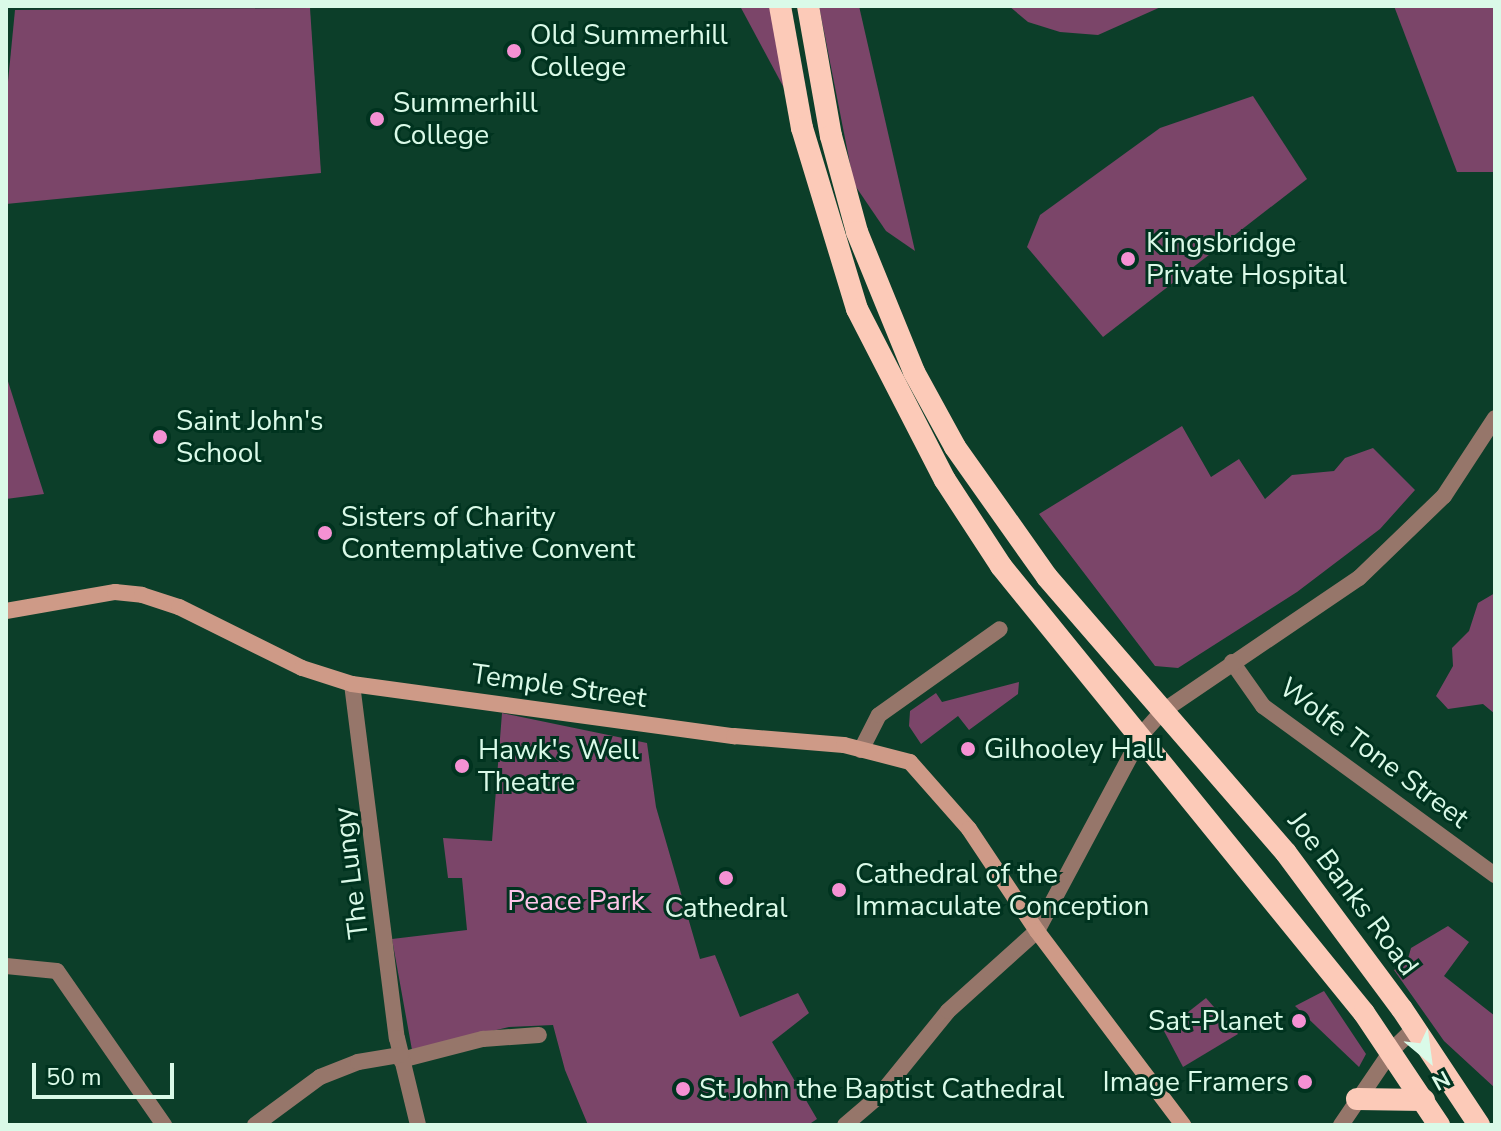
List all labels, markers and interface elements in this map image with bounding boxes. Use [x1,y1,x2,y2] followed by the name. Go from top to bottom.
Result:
[530,18,728,84] place label: Old Summerhill College
[505,42,523,60] marker: Old Summerhill College
[393,86,538,152] place label: Summerhill College
[368,110,386,128] marker: Summerhill College
[1146,226,1347,292] place label: Kingsbridge Private Hospital
[1117,248,1139,270] marker: Kingsbridge Private Hospital
[176,404,324,470] place label: Saint John's School
[151,428,169,446] marker: Saint John's School
[341,500,635,566] place label: Sisters of Charity Contemplative Convent
[316,524,334,542] marker: Sisters of Charity Contemplative Convent
[469,657,649,715] street label: Temple Street
[1273,671,1475,835] street label: Wolfe Tone Street
[984,732,1163,766] place label: Gilhooley Hall
[478,733,639,799] place label: Hawk's Well Theatre
[959,740,977,758] marker: Gilhooley Hall
[453,757,471,775] marker: Hawk's Well Theatre
[326,805,376,941] street label: The Lungy
[1281,806,1425,982] street label: Joe Banks Road
[855,857,1149,923] place label: Cathedral of the Immaculate Conception
[717,869,735,887] marker: Cathedral
[830,881,848,899] marker: Cathedral of the Immaculate Conception
[507,884,645,918] park label: Peace Park
[664,891,788,925] place label: Cathedral
[1148,1004,1283,1038] place label: Sat-Planet
[1290,1012,1308,1030] marker: Sat-Planet
[1389,1019,1469,1099] north arrow
[36,1047,178,1097] scale bar
[46,1061,102,1093] text: 50 m
[1426,1063,1455,1097] text: N
[1103,1065,1289,1099] place label: Image Framers
[699,1072,1064,1106] place label: St John the Baptist Cathedral
[1296,1073,1314,1091] marker: Image Framers
[674,1080,692,1098] marker: St John the Baptist Cathedral

